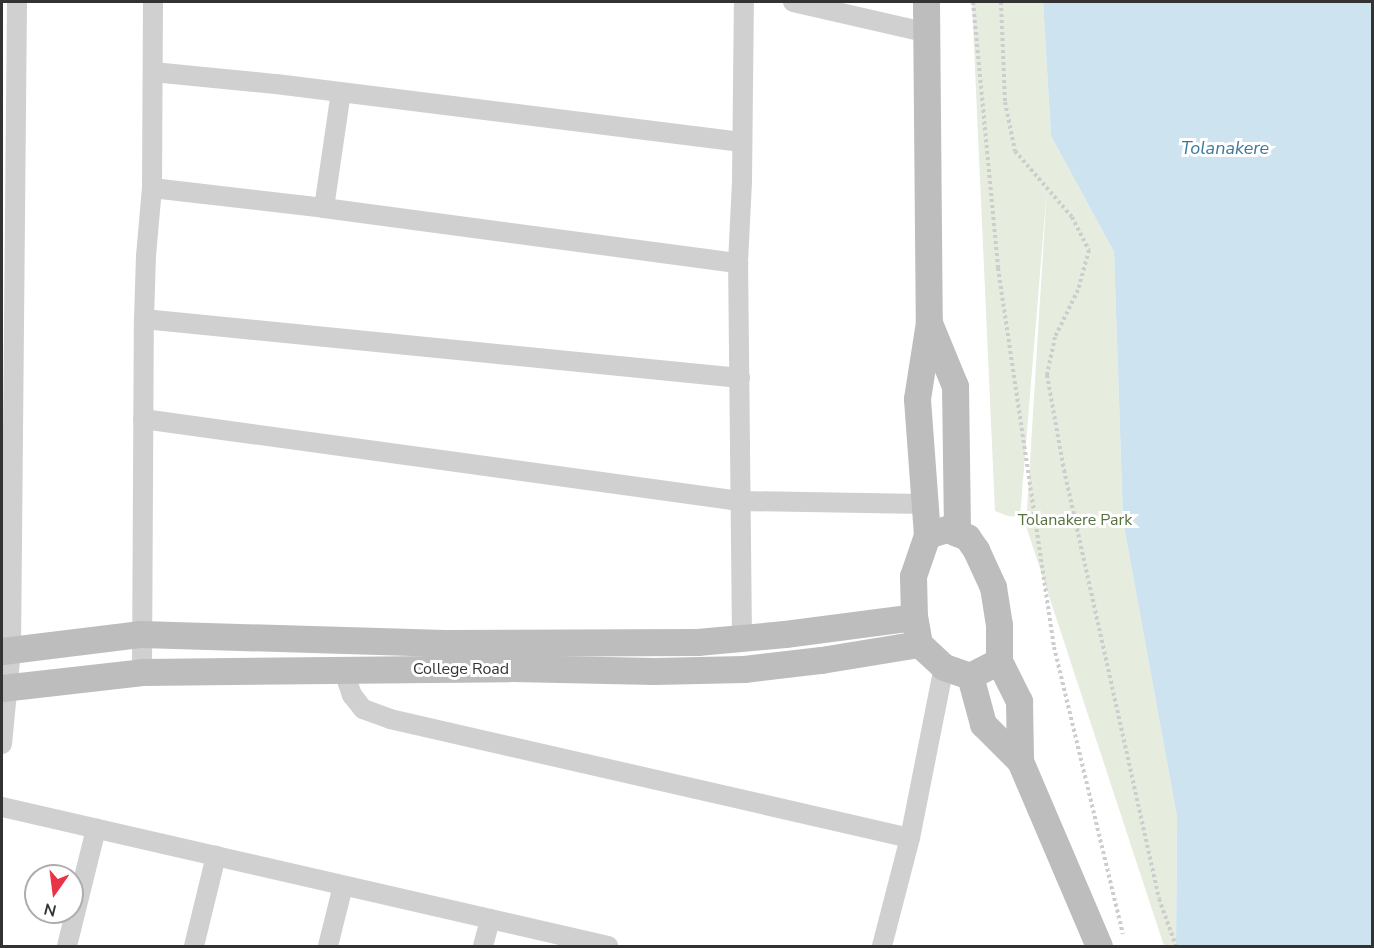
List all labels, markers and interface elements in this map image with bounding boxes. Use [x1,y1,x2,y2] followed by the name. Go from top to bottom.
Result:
[1181,137,1269,159] water label: Tolanakere
[1018,510,1132,530] park label: Tolanakere Park
[413,659,509,679] street label: College Road
[24,864,84,924] north arrow
[42,897,59,922] text: N

